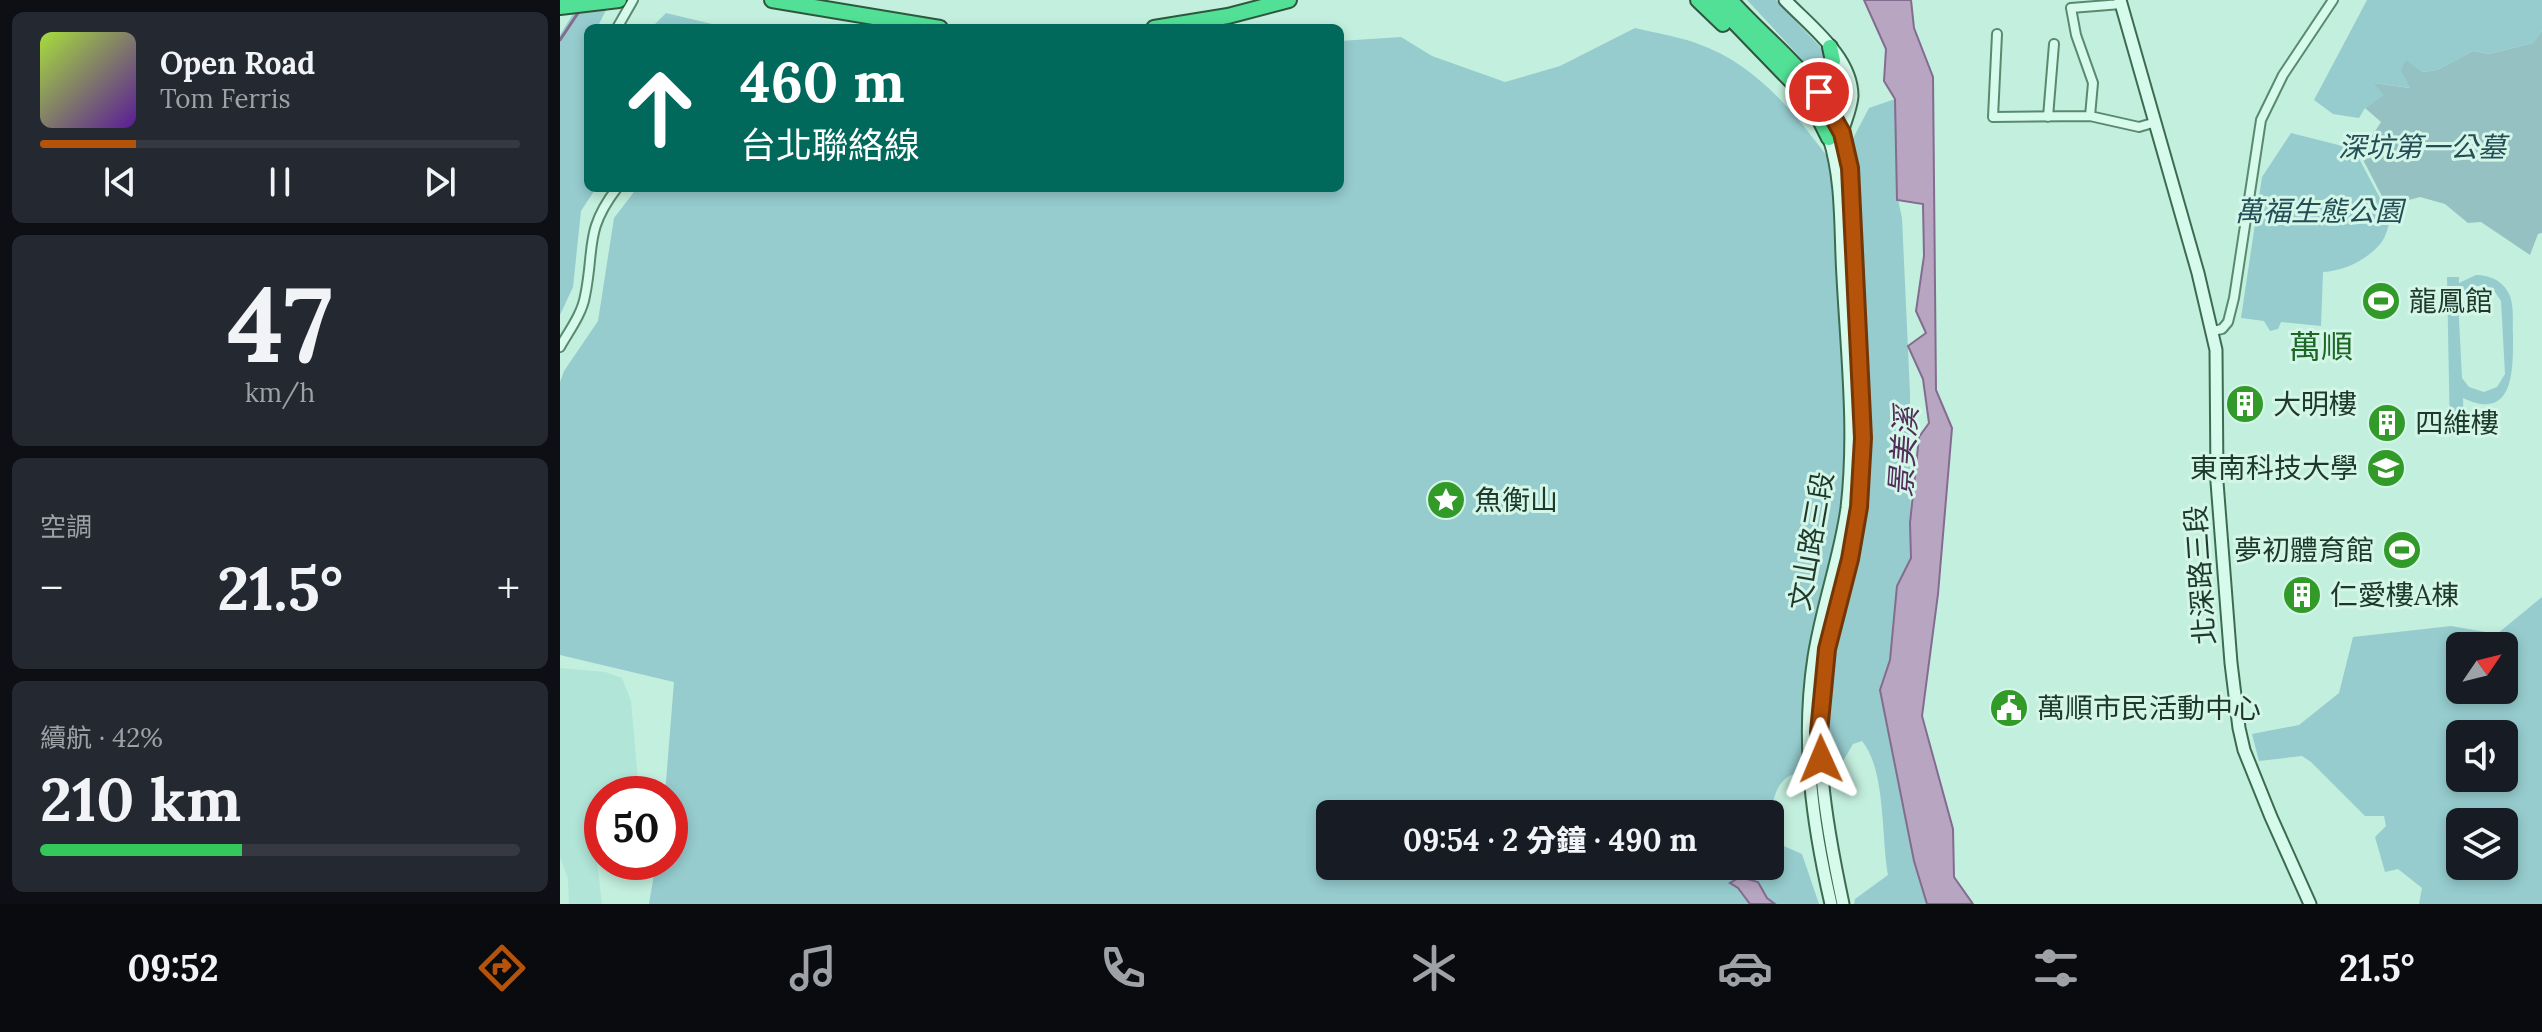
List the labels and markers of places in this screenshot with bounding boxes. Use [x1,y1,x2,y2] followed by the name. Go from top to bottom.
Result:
[1785,58,1853,126] pin
[2360,280,2402,322] sports icon: 龍鳳館
[2409,283,2493,319] place label: 龍鳳館
[2224,383,2266,425] building icon: 大明樓
[2273,386,2357,422] place label: 大明樓
[2366,402,2408,444] building icon: 四維樓
[2415,405,2499,441] place label: 四維樓
[2365,447,2407,489] school or university icon: 東南科技大學
[2190,450,2358,486] place label: 東南科技大學
[1425,479,1467,521] place icon: 魚衡山
[1474,482,1558,518] place label: 魚衡山
[2381,529,2423,571] sports icon: 夢初體育館
[2234,532,2374,568] place label: 夢初體育館
[2281,574,2323,616] building icon: 仁愛樓A棟
[2330,577,2460,613] place label: 仁愛樓A棟
[1988,687,2030,729] public building icon: 萬順市民活動中心
[2037,690,2261,726] place label: 萬順市民活動中心

